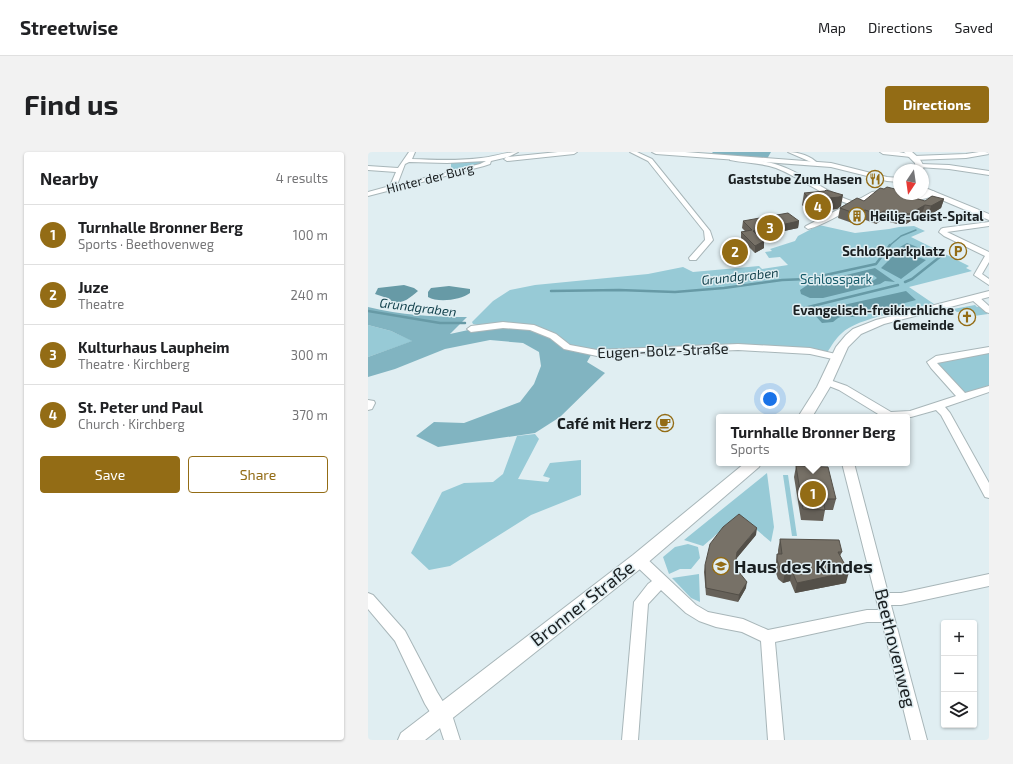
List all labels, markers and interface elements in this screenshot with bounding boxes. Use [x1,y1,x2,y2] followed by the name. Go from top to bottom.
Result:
[20,16,118,39] text: Streetwise
[818,19,846,36] text: Map
[868,19,933,36] text: Directions
[955,19,993,36] text: Saved
[885,86,989,123] button: Directions
[24,87,118,121] text: Find us
[385,159,475,197] street label: Hinter der Burg
[893,164,929,200] north arrow
[40,168,98,188] text: Nearby
[865,169,885,189] restaurant icon: Gaststube Zum Hasen
[276,170,328,186] text: 4 results
[728,171,862,187] place label: Gaststube Zum Hasen
[805,192,831,222] pin: 4
[847,206,867,226] building icon: Heilig-Geist-Spital
[870,208,984,224] place label: Heilig-Geist-Spital
[757,213,783,243] pin: 3
[78,218,243,236] text: Turnhalle Bronner Berg
[50,227,56,243] text: 1
[293,227,328,243] text: 100 m
[78,236,214,252] text: Sports · Beethovenweg
[722,237,748,267] pin: 2
[948,241,968,261] parking icon: Schloßparkplatz
[842,243,945,259] place label: Schloßparkplatz
[701,264,779,288] water label: Grundgraben
[800,271,872,287] park label: Schlosspark
[78,278,109,296] text: Juze
[49,287,57,303] text: 2
[291,287,328,303] text: 240 m
[379,294,457,320] water label: Grundgraben
[78,296,124,312] text: Theatre
[793,302,954,333] place label: Evangelisch-freikirchliche Gemeinde
[957,307,977,327] church icon: Evangelisch-freikirchliche Gemeinde
[78,338,230,356] text: Kulturhaus Laupheim
[597,339,729,361] street label: Eugen-Bolz-Straße
[49,347,57,363] text: 3
[291,347,328,363] text: 300 m
[78,356,190,372] text: Theatre · Kirchberg
[760,389,780,409] your location
[78,398,203,416] text: St. Peter und Paul
[49,407,57,423] text: 4
[292,407,328,423] text: 370 m
[655,413,675,433] cafe icon: Café mit Herz
[557,414,652,432] place label: Café mit Herz
[716,414,910,466] popup
[78,416,185,432] text: Church · Kirchberg
[731,423,896,441] text: Turnhalle Bronner Berg
[731,441,770,457] text: Sports
[40,456,180,493] button: Save
[188,456,328,493] button: Share
[800,479,826,509] pin: 1
[734,555,873,577] place label: Haus des Kindes
[526,556,638,650] street label: Bronner Straße
[711,556,731,576] school or university icon: Haus des Kindes
[871,586,921,710] street label: Beethovenweg
[941,620,977,728] map controls
[941,620,977,656] button: +
[941,656,977,692] button: −
[941,692,977,728] button: layers

